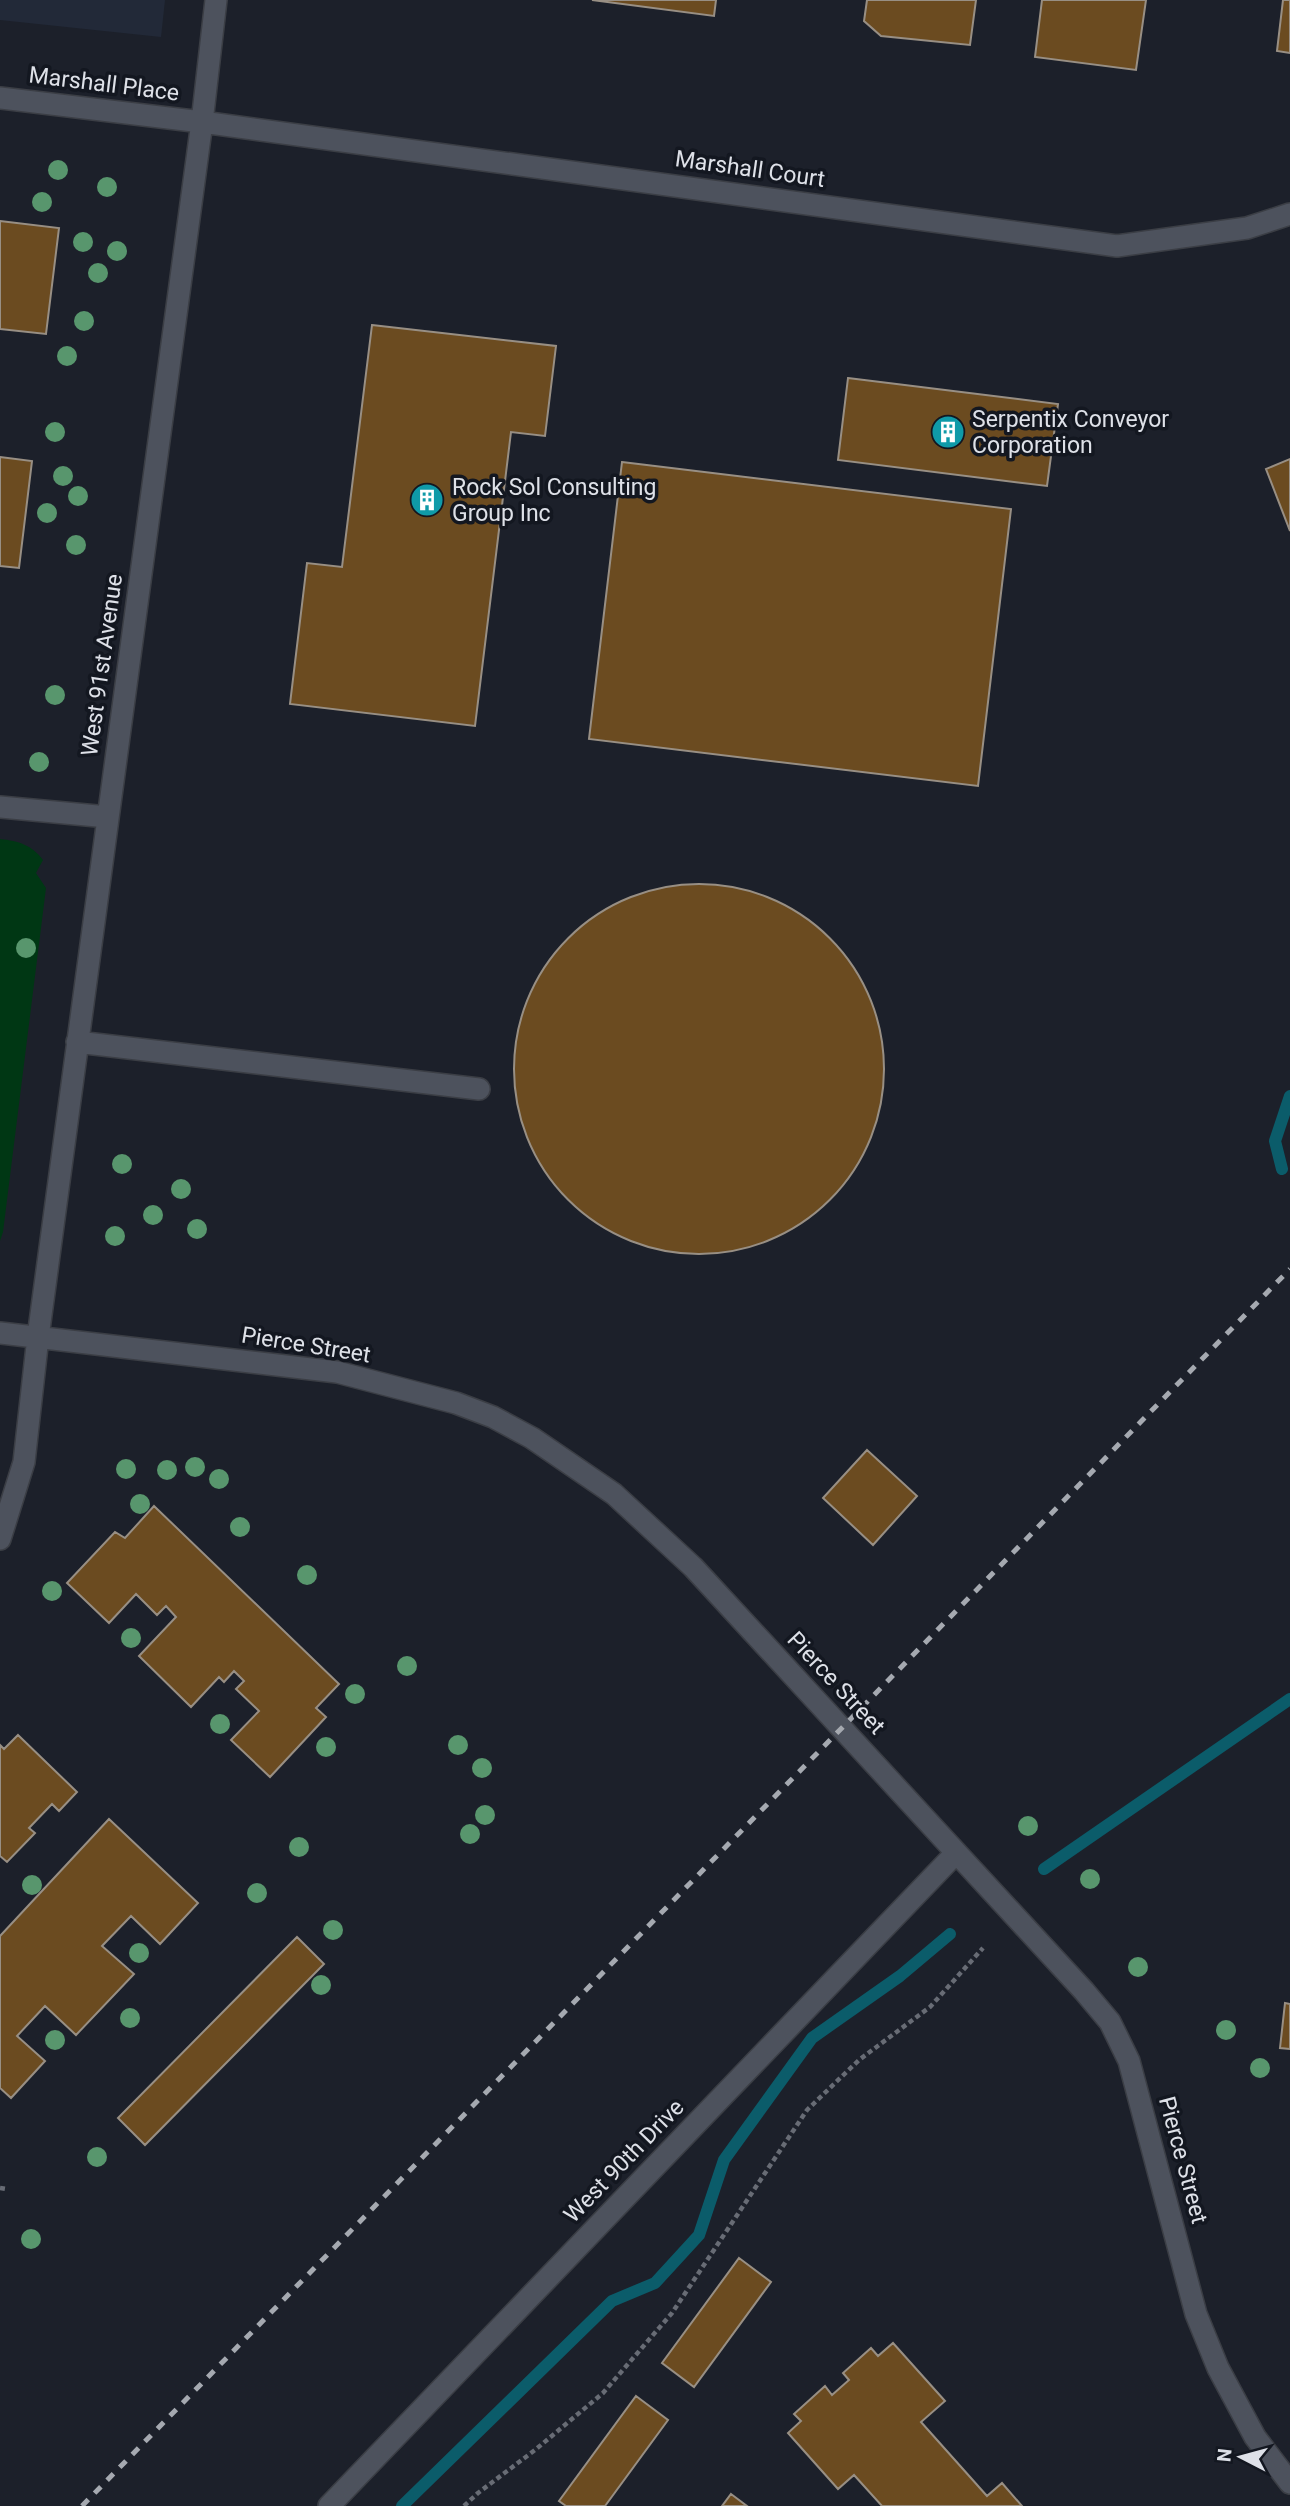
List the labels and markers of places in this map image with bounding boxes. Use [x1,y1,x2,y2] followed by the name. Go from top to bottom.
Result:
[972,406,1169,459] place label: Serpentix Conveyor Corporation
[929,413,967,451] building icon: Serpentix Conveyor Corporation
[452,474,656,527] place label: Rock Sol Consulting Group Inc
[408,481,446,519] building icon: Rock Sol Consulting Group Inc

